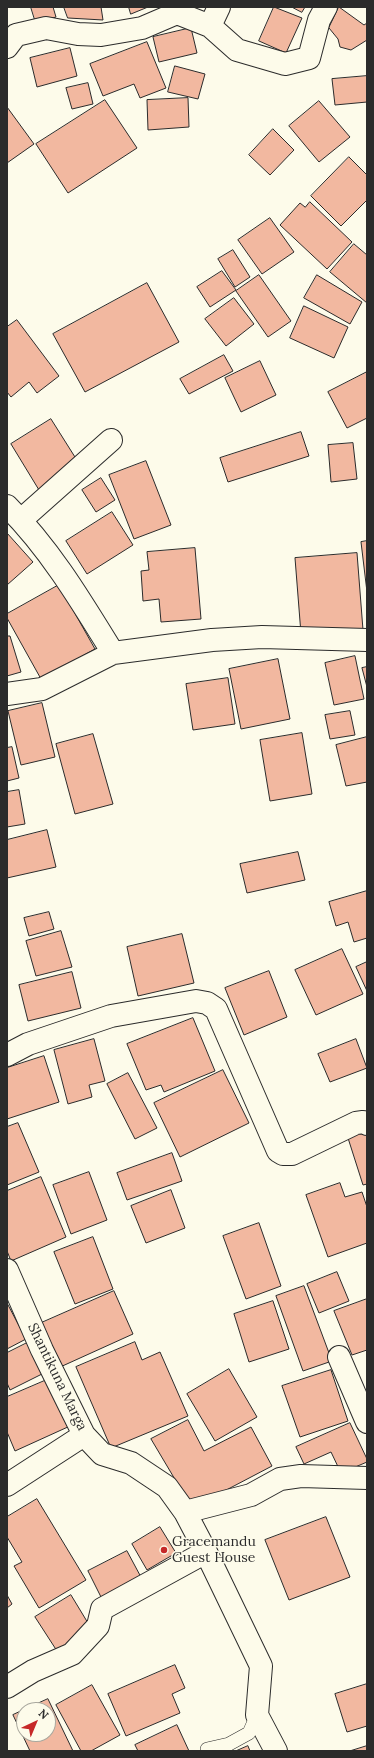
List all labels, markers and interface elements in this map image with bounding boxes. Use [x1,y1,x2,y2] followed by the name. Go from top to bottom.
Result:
[24,1320,90,1434] street label: Shantikuna Marga
[172,1534,256,1566] place label: Gracemandu Guest House
[159,1545,169,1555] marker: Gracemandu Guest House
[16,1702,56,1742] north arrow
[36,1706,52,1722] text: N

